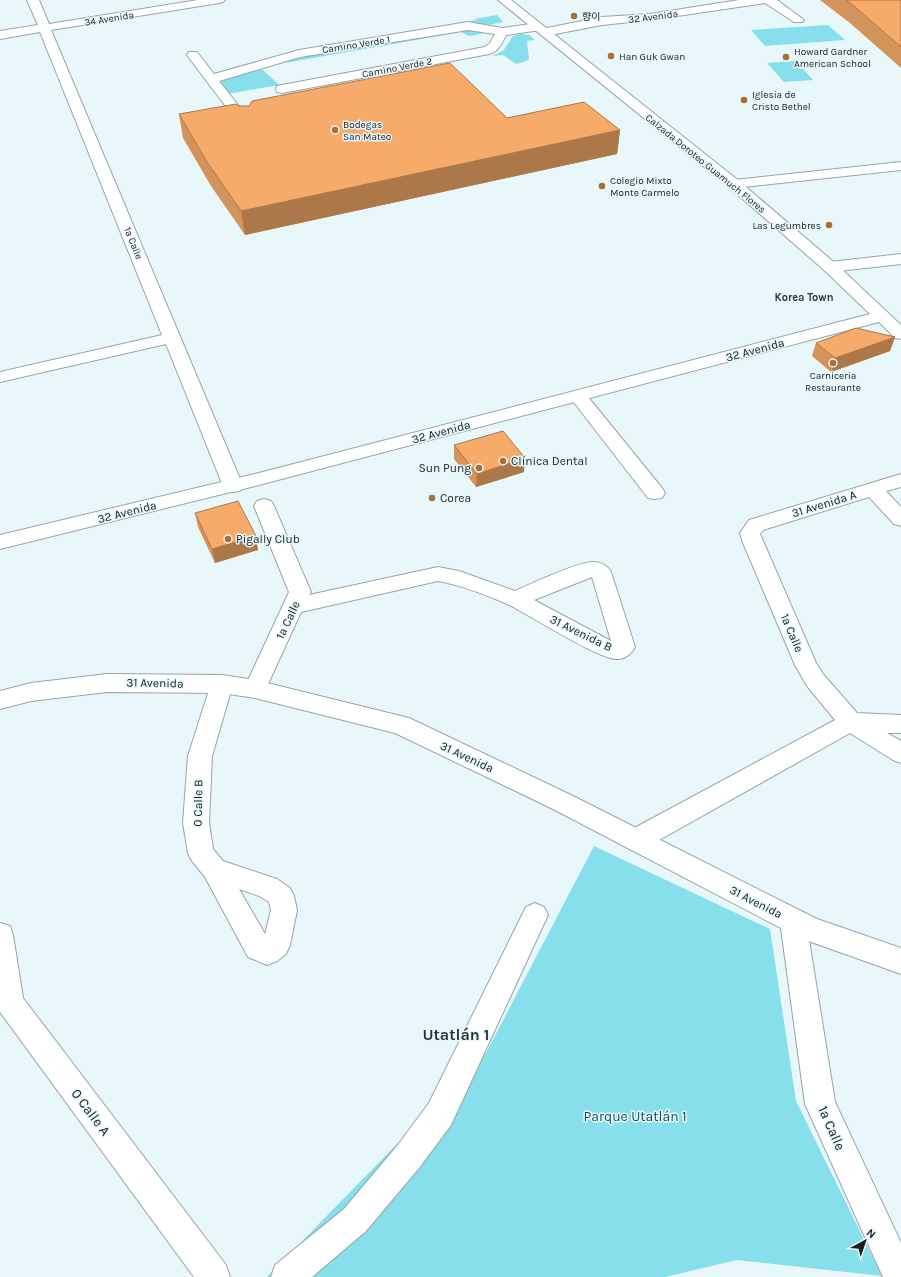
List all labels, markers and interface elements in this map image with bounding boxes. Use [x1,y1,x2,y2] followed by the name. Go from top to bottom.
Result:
[627,8,679,26] street label: 32 Avenida
[84,9,135,29] street label: 34 Avenida
[569,11,579,21] marker: 향이
[582,11,600,23] place label: 향이
[321,34,391,56] street label: Camino Verde 1
[794,46,871,70] place label: Howard Gardner American School
[606,51,616,61] marker: Han Guk Gwan
[619,51,685,63] place label: Han Guk Gwan
[781,52,791,62] marker: Howard Gardner American School
[361,55,433,81] street label: Camino Verde 2
[752,89,811,113] place label: Iglesia de Cristo Bethel
[739,95,749,105] marker: Iglesia de Cristo Bethel
[643,112,768,216] street label: Calzada Doroteo Guamuch Flores
[343,119,391,143] place label: Bodegas San Mateo
[330,125,340,135] marker: Bodegas San Mateo
[610,175,679,199] place label: Colegio Mixto Monte Carmelo
[597,181,607,191] marker: Colegio Mixto Monte Carmelo
[752,220,821,232] place label: Las Legumbres
[824,220,834,230] marker: Las Legumbres
[121,226,145,261] street label: 1a Calle
[774,291,834,304] district label: Korea Town
[724,335,786,365] street label: 32 Avenida
[828,358,838,368] marker: Carniceria Restaurante
[805,370,861,394] place label: Carniceria Restaurante
[410,417,472,447] street label: 32 Avenida
[511,454,588,468] place label: Clínica Dental
[498,456,508,466] marker: Clínica Dental
[418,461,471,475] place label: Sun Pung
[474,463,484,473] marker: Sun Pung
[790,487,858,520] street label: 31 Avenida A
[440,491,471,505] place label: Corea
[427,493,437,503] marker: Corea
[96,498,158,526] street label: 32 Avenida
[236,532,300,546] place label: Pigally Club
[223,534,233,544] marker: Pigally Club
[273,599,303,641] street label: 1a Calle
[548,612,614,654] street label: 31 Avenida B
[778,612,806,654] street label: 1a Calle
[126,676,184,690] street label: 31 Avenida
[438,739,496,775] street label: 31 Avenida
[191,779,205,827] street label: 0 Calle B
[727,883,785,921] street label: 31 Avenida
[423,1025,489,1044] district label: Utatlán 1
[67,1085,114,1139] street label: 0 Calle A
[814,1103,849,1153] street label: 1a Calle
[583,1108,687,1125] park label: Parque Utatlán 1
[845,1221,885,1261] north arrow
[864,1226,878,1241] text: N

